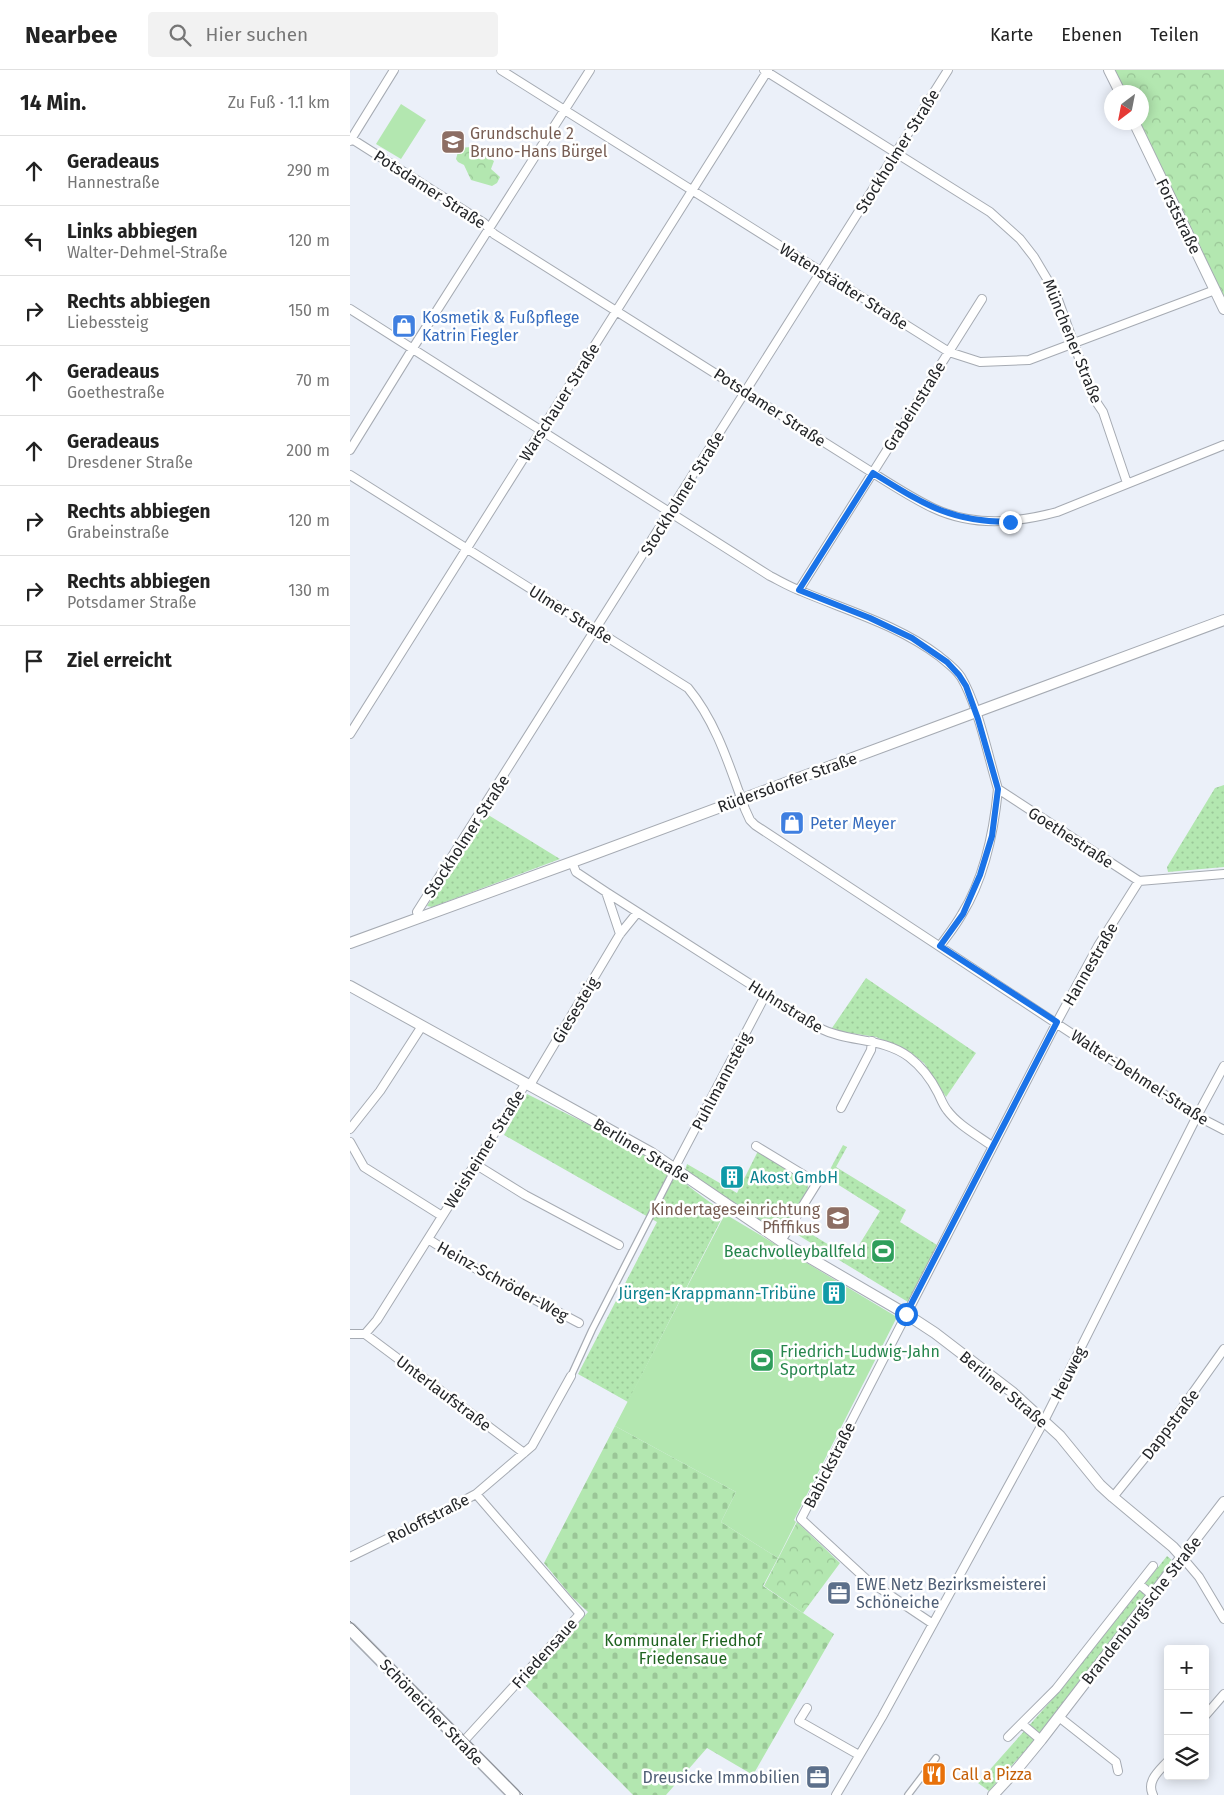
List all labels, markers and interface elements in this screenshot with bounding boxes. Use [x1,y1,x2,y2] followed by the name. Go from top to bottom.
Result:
[148,12,498,57] search box
[25,21,118,49] text: Nearbee
[166,21,194,49] icon: search
[206,23,308,46] text: Hier suchen
[990,24,1033,46] text: Karte
[1061,24,1122,46] text: Ebenen
[1150,24,1199,46] text: Teilen
[1104,85,1149,130] north arrow
[852,86,943,217] street label: Stockholmer Straße
[20,90,86,116] text: 14 Min.
[228,93,330,112] text: Zu Fuß · 1.1 km
[470,124,608,161] place label: Grundschule 2 Bruno-Hans Bürgel
[440,129,466,155] school or university icon: Grundschule 2 Bruno-Hans Bürgel
[370,146,489,233] street label: Potsdamer Straße
[67,150,159,173] text: Geradeaus
[20,157,48,185] icon: ahead
[287,161,330,180] text: 290 m
[67,173,160,192] text: Hannestraße
[1152,175,1205,257] street label: Forststraße
[67,220,198,243] text: Links abbiegen
[20,227,48,255] icon: left
[288,231,330,250] text: 120 m
[776,239,912,334] street label: Watenstädter Straße
[67,243,228,262] text: Walter-Dehmel-Straße
[1039,276,1106,406] street label: Münchener Straße
[67,290,210,313] text: Rechts abbiegen
[20,297,48,325] icon: right
[288,301,330,320] text: 150 m
[422,308,580,345] place label: Kosmetik & Fußpflege Katrin Fiegler
[67,313,148,332] text: Liebessteig
[391,313,417,339] shop icon: Kosmetik & Fußpflege Katrin Fiegler
[515,340,604,465] street label: Warschauer Straße
[879,358,950,455] street label: Grabeinstraße
[67,360,159,383] text: Geradeaus
[710,364,829,451] street label: Potsdamer Straße
[20,367,48,395] icon: ahead
[296,371,330,390] text: 70 m
[67,383,165,402] text: Goethestraße
[637,428,728,559] street label: Stockholmer Straße
[67,430,159,453] text: Geradeaus
[20,437,48,465] icon: ahead
[286,441,330,460] text: 200 m
[67,453,193,472] text: Dresdener Straße
[67,500,210,523] text: Rechts abbiegen
[20,507,48,535] icon: right
[288,511,330,530] text: 120 m
[999,511,1022,534] route end
[67,523,169,542] text: Grabeinstraße
[67,570,210,593] text: Rechts abbiegen
[20,577,48,605] icon: right
[288,581,330,600] text: 130 m
[525,581,616,648] street label: Ulmer Straße
[67,593,197,612] text: Potsdamer Straße
[20,647,48,675] icon: arrive
[67,649,172,672] text: Ziel erreicht
[715,748,860,817] street label: Rüdersdorfer Straße
[420,771,513,901] street label: Stockholmer Straße
[1025,803,1117,872] street label: Goethestraße
[779,810,805,836] shop icon: Peter Meyer
[810,814,897,833] place label: Peter Meyer
[1059,919,1122,1009] street label: Hannestraße
[548,973,603,1047] street label: Giesesteig
[745,976,827,1037] street label: Huhnstraße
[1067,1026,1212,1129] street label: Walter-Dehmel-Straße
[688,1029,755,1133] street label: Puhlmannsteig
[440,1086,529,1212] street label: Weisheimer Straße
[590,1114,694,1187] street label: Berliner Straße
[719,1164,745,1190] building icon: Akost GmbH
[750,1168,838,1187] place label: Akost GmbH
[651,1200,821,1237] place label: Kindertageseinrichtung Pfiffikus
[825,1205,851,1231] school or university icon: Kindertageseinrichtung Pfiffikus
[434,1237,572,1326] street label: Heinz-Schröder-Weg
[870,1238,896,1264] sports icon: Beachvolleyballfeld
[724,1242,866,1261] place label: Beachvolleyballfeld
[821,1280,847,1306] building icon: Jürgen-Krappmann-Tribüne
[618,1284,816,1303] place label: Jürgen-Krappmann-Tribüne
[895,1303,918,1326] route start
[780,1342,940,1379] place label: Friedrich-Ludwig-Jahn Sportplatz
[1047,1343,1090,1403] street label: Heuweg
[749,1347,775,1373] sports icon: Friedrich-Ludwig-Jahn Sportplatz
[956,1347,1052,1432] street label: Berliner Straße
[392,1351,495,1435] street label: Unterlaufstraße
[1138,1385,1203,1463] street label: Dappstraße
[800,1419,859,1511] street label: Babickstraße
[384,1490,472,1547] street label: Roloffstraße
[1078,1532,1205,1688] street label: Brandenburgische Straße
[856,1575,1046,1612] place label: EWE Netz Bezirksmeisterei Schöneiche
[826,1580,852,1606] office icon: EWE Netz Bezirksmeisterei Schöneiche
[508,1614,581,1693] street label: Friedensaue
[604,1631,763,1668] park label: Kommunaler Friedhof Friedensaue
[1164,1645,1209,1780] map controls
[1164,1645,1209,1690] button: +
[376,1655,487,1770] street label: Schöneicher Straße
[1164,1690,1209,1735] button: −
[1164,1735,1209,1780] button: layers
[921,1761,947,1787] restaurant icon: Call a Pizza
[805,1764,831,1790] office icon: Dreusicke Immobilien
[952,1765,1032,1784] place label: Call a Pizza
[643,1768,800,1787] place label: Dreusicke Immobilien

